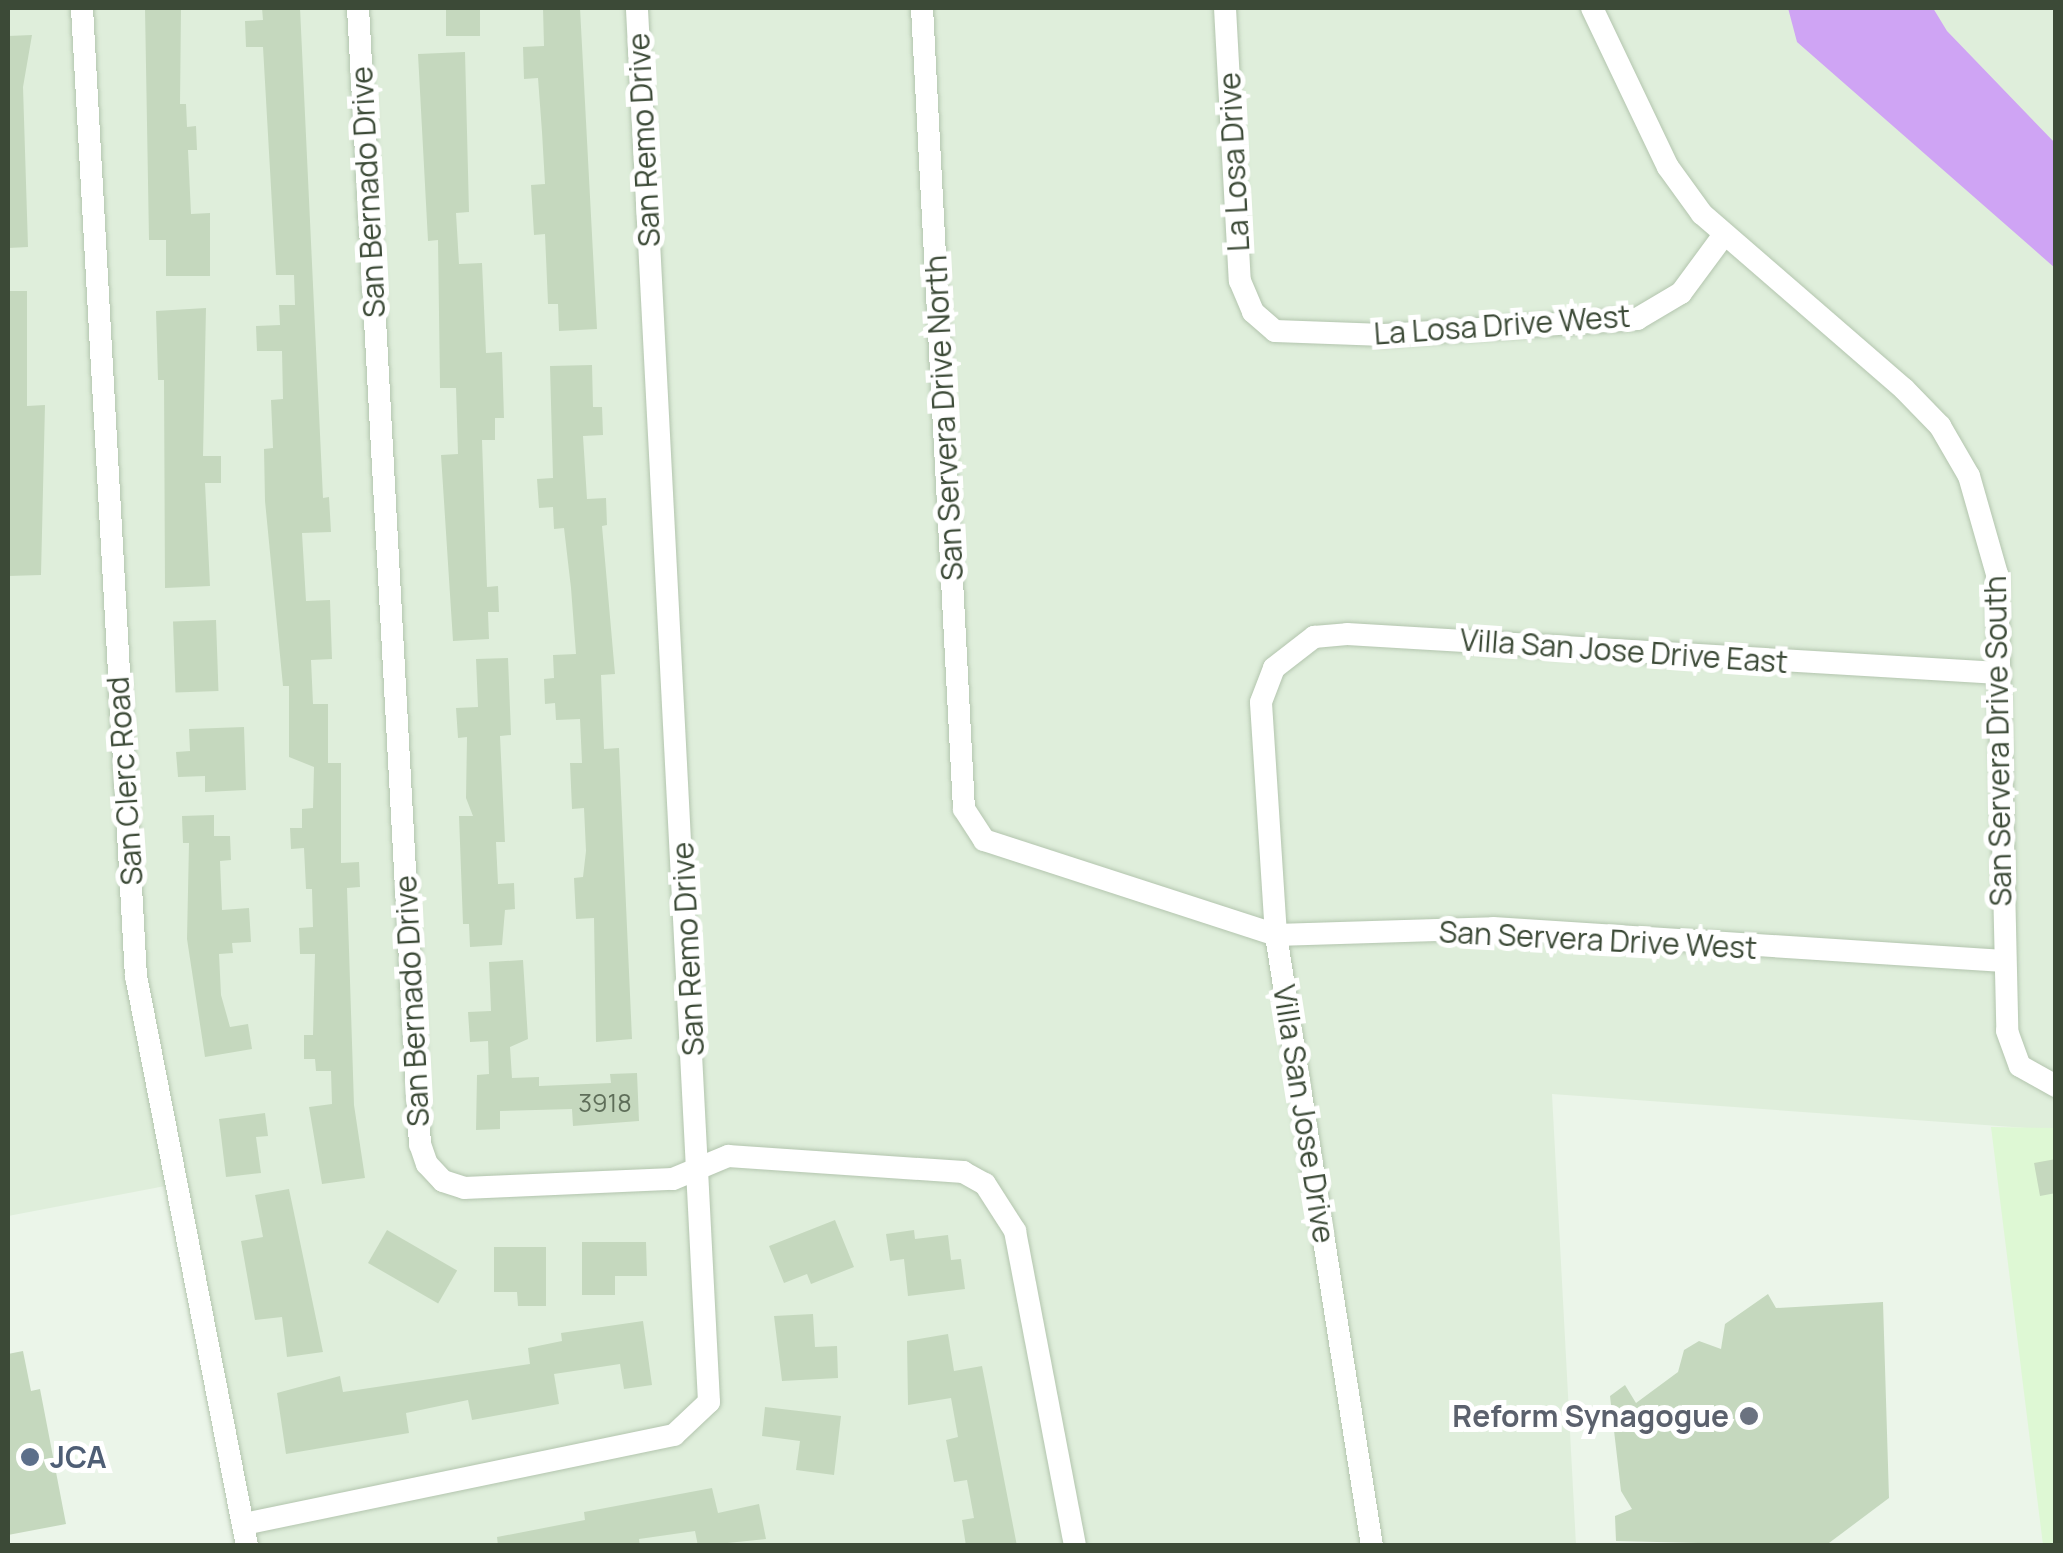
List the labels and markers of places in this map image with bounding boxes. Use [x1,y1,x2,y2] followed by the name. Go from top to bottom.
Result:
[1452,1398,1729,1434] place label: Reform Synagogue
[1738,1405,1760,1427] marker: Reform Synagogue
[50,1439,107,1475] place label: JCA
[19,1446,41,1468] marker: JCA

